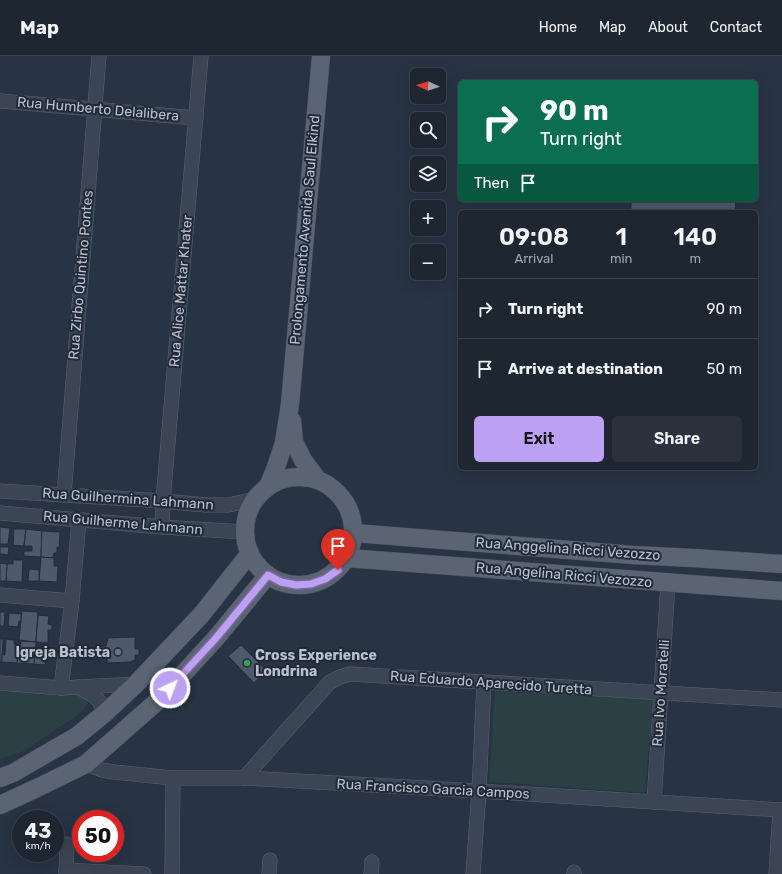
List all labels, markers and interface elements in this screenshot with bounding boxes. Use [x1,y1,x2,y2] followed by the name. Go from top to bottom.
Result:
[20,16,59,39] text: Map
[539,19,577,36] text: Home
[599,19,626,36] text: Map
[648,19,688,36] text: About
[710,19,762,36] text: Contact
[410,68,446,104] north arrow
[410,68,446,280] map controls
[16,93,180,125] street label: Rua Humberto Delalibera
[540,94,609,127] text: 90 m
[474,96,526,148] icon: right
[410,112,446,148] button: search
[287,115,323,345] street label: Prolongamento Avenida Saul Elkind
[540,128,622,150] text: Turn right
[410,156,446,192] button: layers
[517,172,539,194] icon: arrive
[474,174,509,192] text: Then
[65,190,97,360] street label: Rua Zirbo Quintino Pontes
[410,200,446,236] button: +
[166,214,196,368] street label: Rua Alice Mattar Khater
[499,223,569,251] text: 09:08
[615,223,627,251] text: 1
[673,223,717,251] text: 140
[410,244,446,280] button: −
[514,251,553,266] text: Arrival
[610,251,632,266] text: min
[689,251,701,266] text: m
[474,298,496,320] icon: right
[508,300,583,318] text: Turn right
[707,300,742,318] text: 90 m
[474,358,496,380] icon: arrive
[508,360,663,378] text: Arrive at destination
[707,360,742,378] text: 50 m
[474,416,604,462] button: Exit
[612,416,742,462] button: Share
[42,485,214,513] street label: Rua Guilhermina Lahmann
[42,508,204,538] street label: Rua Guilherme Lahmann
[321,529,355,570] pin
[475,534,661,564] street label: Rua Anggelina Ricci Vezozzo
[327,535,349,557] icon: arrive
[475,559,653,591] street label: Rua Angelina Ricci Vezozzo
[649,639,673,747] street label: Rua Ivo Moratelli
[15,644,110,661] place label: Igreja Batista
[113,647,123,657] marker: Igreja Batista
[255,647,377,680] place label: Cross Experience Londrina
[242,658,252,668] marker: Cross Experience Londrina
[149,667,191,709] position arrow
[389,667,593,699] street label: Rua Eduardo Aparecido Turetta
[336,775,530,803] street label: Rua Francisco Garcia Campos
[72,810,124,862] speed limit sign: 50
[25,819,51,843] text: 43
[26,840,50,852] text: km/h

